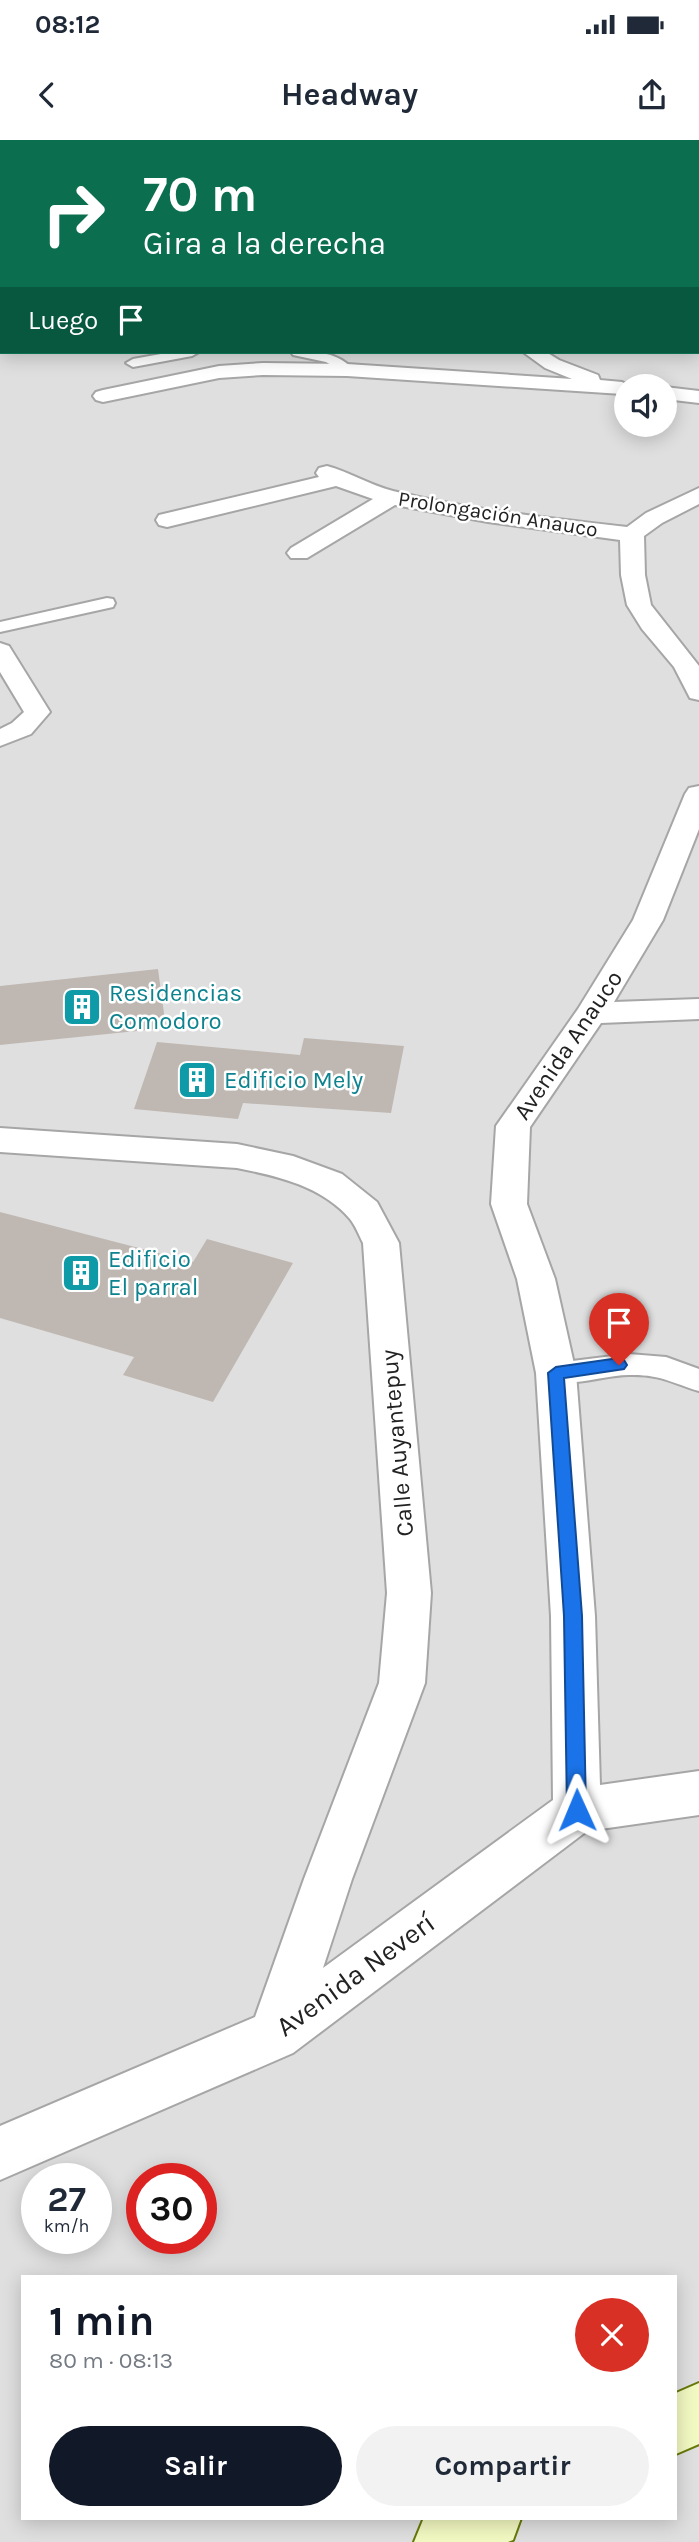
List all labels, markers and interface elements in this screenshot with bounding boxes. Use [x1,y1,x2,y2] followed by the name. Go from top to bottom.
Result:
[35,9,100,40] text: 08:12
[28,76,66,114] icon: back
[281,76,418,113] text: Headway
[633,76,671,114] icon: share
[143,166,257,223] text: 70 m
[28,168,119,259] icon: right
[143,225,386,262] text: Gira a la derecha
[112,301,150,339] icon: arrive
[28,305,98,336] text: Luego
[614,374,677,437] map controls
[614,374,677,437] button: sound
[397,486,599,542] street label: Prolongación Anauco
[508,965,628,1125] street label: Avenida Anauco
[109,979,242,1035] place label: Residencias Comodoro
[61,986,103,1028] building icon: Residencias Comodoro
[176,1059,218,1101] building icon: Edificio Mely
[224,1066,363,1094] place label: Edificio Mely
[108,1245,198,1301] place label: Edificio El parral
[60,1252,102,1294] building icon: Edificio El parral
[589,1293,649,1365] pin
[600,1304,638,1342] icon: arrive
[375,1348,419,1538] street label: Calle Auyantepuy
[540,1773,614,1847] position arrow
[269,1905,442,2043] street label: Avenida Neverí
[126,2163,217,2254] speed limit sign: 30
[47,2179,86,2220] text: 27
[44,2215,89,2237] text: km/h
[49,2296,154,2346] text: 1 min
[575,2298,649,2372] button: close
[49,2347,173,2374] text: 80 m · 08:13
[49,2426,342,2506] button: Salir
[356,2426,649,2506] button: Compartir

